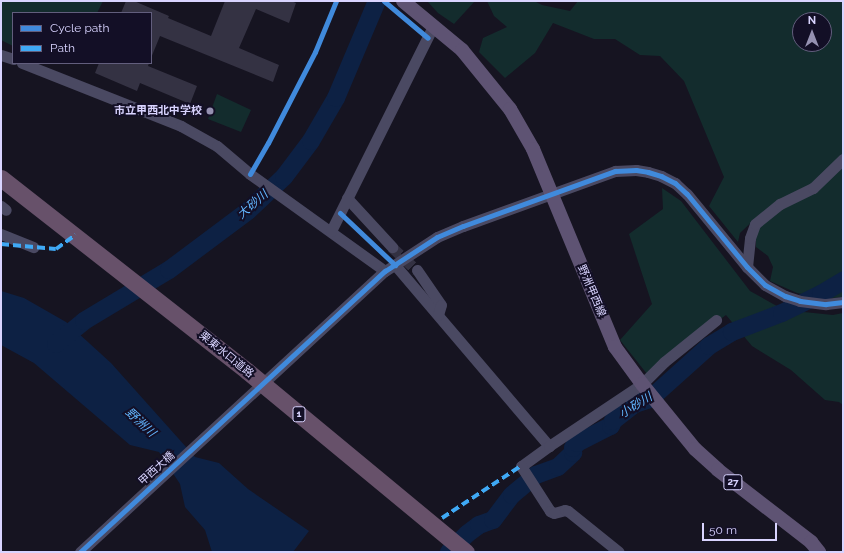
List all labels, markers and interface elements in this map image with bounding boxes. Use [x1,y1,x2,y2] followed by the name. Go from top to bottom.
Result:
[12,12,152,64] legend
[792,12,832,52] north arrow
[808,14,816,27] text: N
[50,21,109,35] text: Cycle path
[50,41,75,55] text: Path
[114,104,202,118] place label: 市立甲西北中学校
[205,106,215,116] marker: 市立甲西北中学校
[235,188,271,222] water label: 大砂川
[574,263,608,319] street label: 野洲甲西線
[196,329,256,381] street label: 栗東水口道路
[617,390,655,422] water label: 小砂川
[122,405,158,441] water label: 野洲川
[292,406,306,422] road number: 1
[136,449,178,489] street label: 甲西大橋
[723,474,743,490] road number: 27
[704,515,779,541] scale bar
[709,523,737,537] text: 50 m

